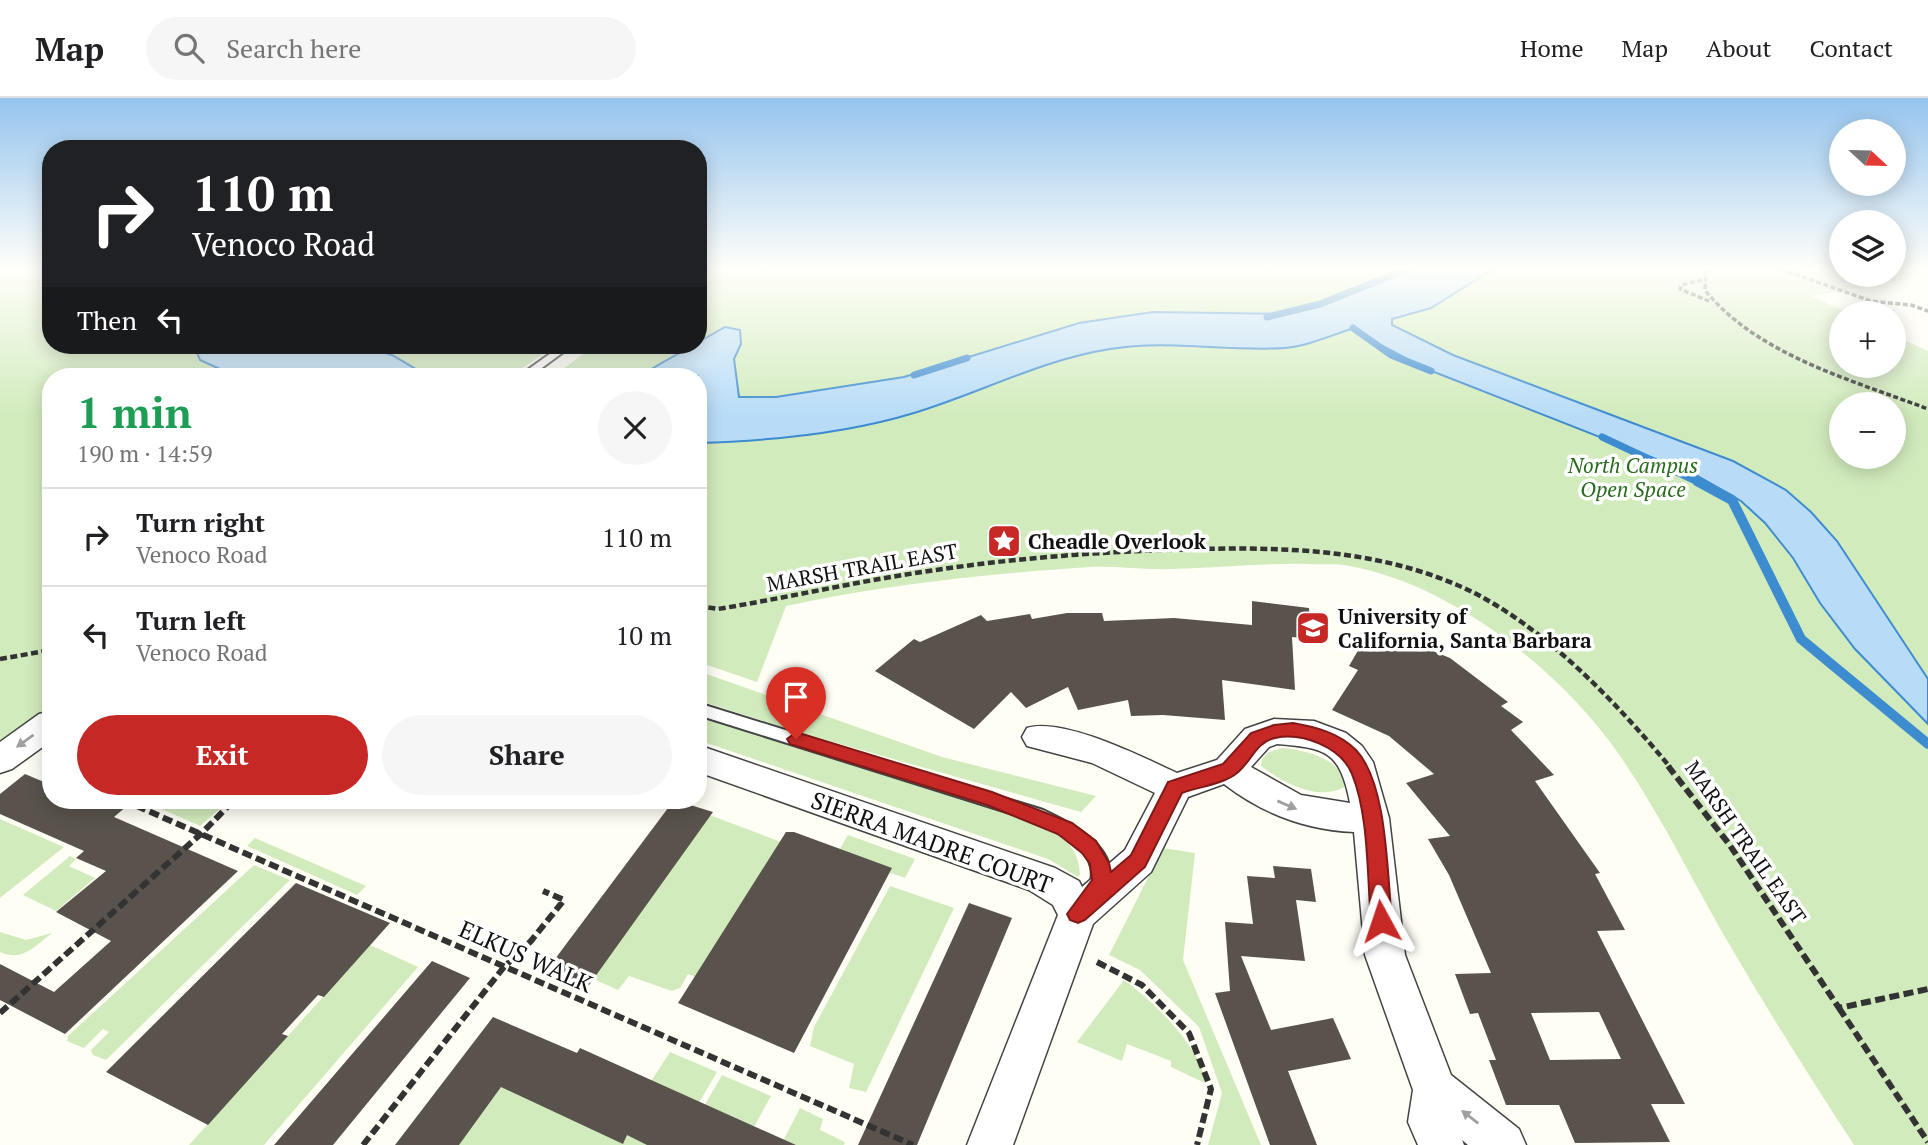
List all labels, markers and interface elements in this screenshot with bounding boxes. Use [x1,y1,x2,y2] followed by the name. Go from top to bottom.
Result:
[146,17,636,80] search box
[35,27,104,70] text: Map
[170,29,208,67] icon: search
[226,31,361,65] text: Search here
[1520,32,1584,64] text: Home
[1622,32,1668,64] text: Map
[1706,32,1772,64] text: About
[1810,32,1893,64] text: Contact
[1829,119,1906,196] north arrow
[1829,119,1906,469] map controls
[192,160,334,225] text: 110 m
[77,168,168,259] icon: right
[1829,210,1906,287] button: layers
[192,223,375,265] text: Venoco Road
[151,301,189,339] icon: left
[1829,301,1906,378] button: +
[77,303,137,337] text: Then
[77,384,192,440] text: 1 min
[598,391,672,465] button: close
[1829,392,1906,469] button: −
[77,438,212,469] text: 190 m · 14:59
[1567,451,1698,503] park label: North Campus Open Space
[136,505,265,539] text: Turn right
[77,518,115,556] icon: right
[602,520,672,554] text: 110 m
[985,522,1023,560] place icon: Cheadle Overlook
[1028,527,1207,555] place label: Cheadle Overlook
[764,536,960,598] street label: MARSH TRAIL EAST
[136,539,268,570] text: Venoco Road
[1338,602,1592,654] place label: University of California, Santa Barbara
[136,603,246,637] text: Turn left
[1294,609,1332,647] school or university icon: University of California, Santa Barbara
[77,616,115,654] icon: left
[616,618,672,652] text: 10 m
[136,637,268,668] text: Venoco Road
[766,667,826,739] pin
[777,678,815,716] icon: arrive
[77,715,368,795] button: Exit
[382,715,672,795] button: Share
[16,734,34,748] one-way arrow
[1679,755,1813,929] street label: MARSH TRAIL EAST
[807,783,1057,901] street label: SIERRA MADRE COURT
[1277,800,1298,811] one-way arrow
[1344,884,1418,958] position arrow
[454,912,598,1000] street label: ELKUS WALK
[1461,1110,1479,1125] one-way arrow

